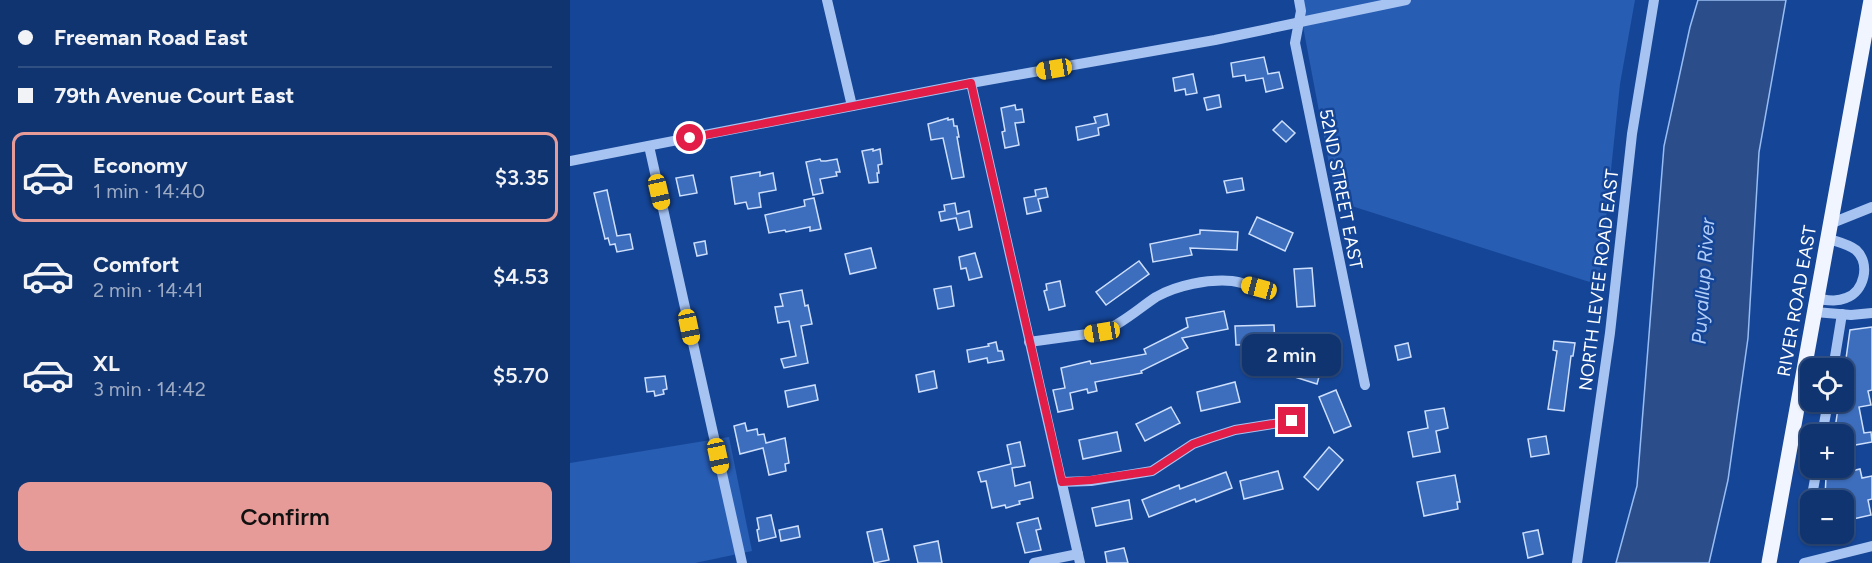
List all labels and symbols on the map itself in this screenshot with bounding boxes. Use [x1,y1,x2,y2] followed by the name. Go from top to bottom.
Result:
[1035,57,1073,81] car
[1315,107,1367,271] street label: 52ND STREET EAST
[676,124,703,151] route start
[1574,168,1624,392] street label: NORTH LEVEE ROAD EAST
[646,172,672,212] car
[1687,216,1719,345] water label: Puyallup River
[1773,224,1821,378] street label: RIVER ROAD EAST
[1239,275,1279,301] car
[676,308,702,346] car
[1083,320,1121,344] car
[1242,334,1341,376] callout: 2 min
[1278,407,1305,434] route end
[705,437,731,475] car

